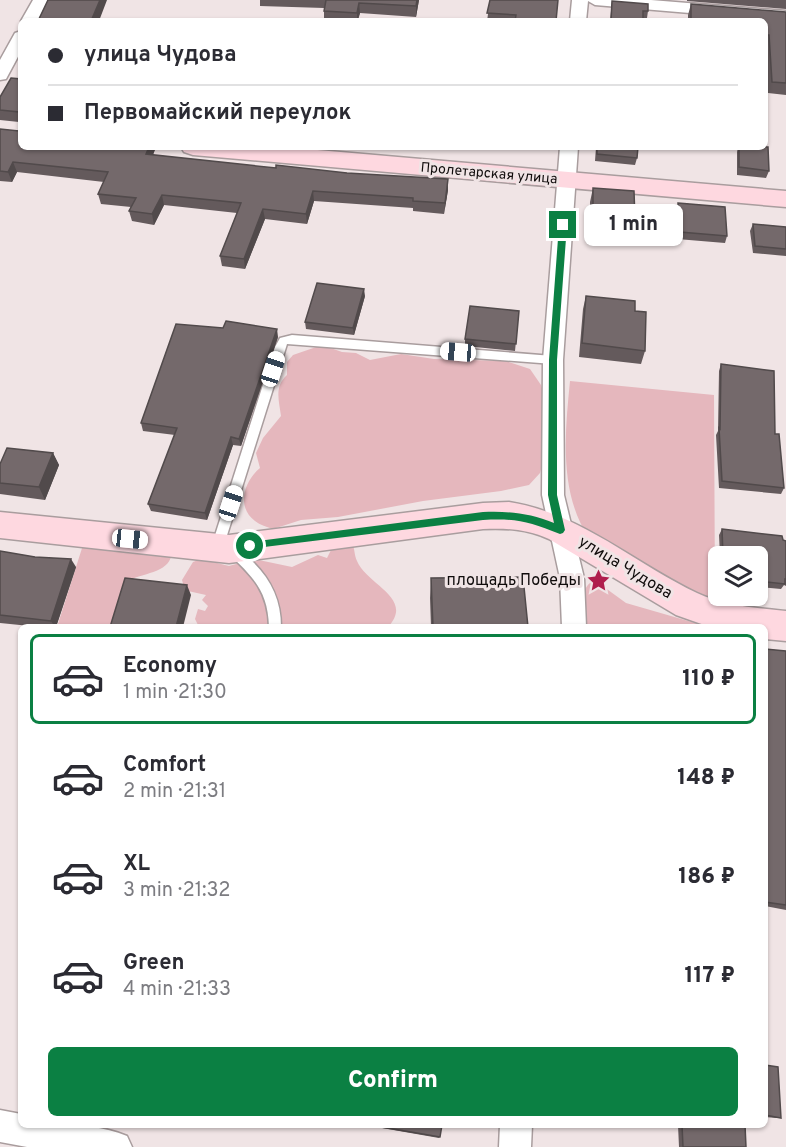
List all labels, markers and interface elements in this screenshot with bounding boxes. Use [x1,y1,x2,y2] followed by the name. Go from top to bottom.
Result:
[84,42,236,69] text: улица Чудова
[84,100,351,127] text: Первомайский переулок
[420,160,558,188] street label: Пролетарская улица
[584,204,683,246] callout: 1 min
[549,211,576,238] route end
[609,212,658,238] text: 1 min
[439,341,477,363] car
[259,349,287,389] car
[217,483,245,523] car
[111,528,149,550] car
[236,532,263,559] route start
[574,532,676,604] street label: улица Чудова
[708,546,768,606] map controls
[708,546,768,606] button: layers
[586,568,612,594] place icon: площадь Победы
[447,571,581,591] place label: площадь Победы
[51,652,105,706] icon: car
[123,653,217,680] text: Economy
[682,666,735,693] text: 110 ₽
[123,680,227,706] text: 1 min · 21:30
[51,751,105,805] icon: car
[123,752,206,779] text: Comfort
[677,765,735,792] text: 148 ₽
[123,779,226,805] text: 2 min · 21:31
[51,850,105,904] icon: car
[123,851,150,878] text: XL
[678,864,735,891] text: 186 ₽
[123,878,231,904] text: 3 min · 21:32
[51,949,105,1003] icon: car
[123,950,185,977] text: Green
[685,963,735,990] text: 117 ₽
[123,977,231,1003] text: 4 min · 21:33
[48,1047,738,1116] button: Confirm

